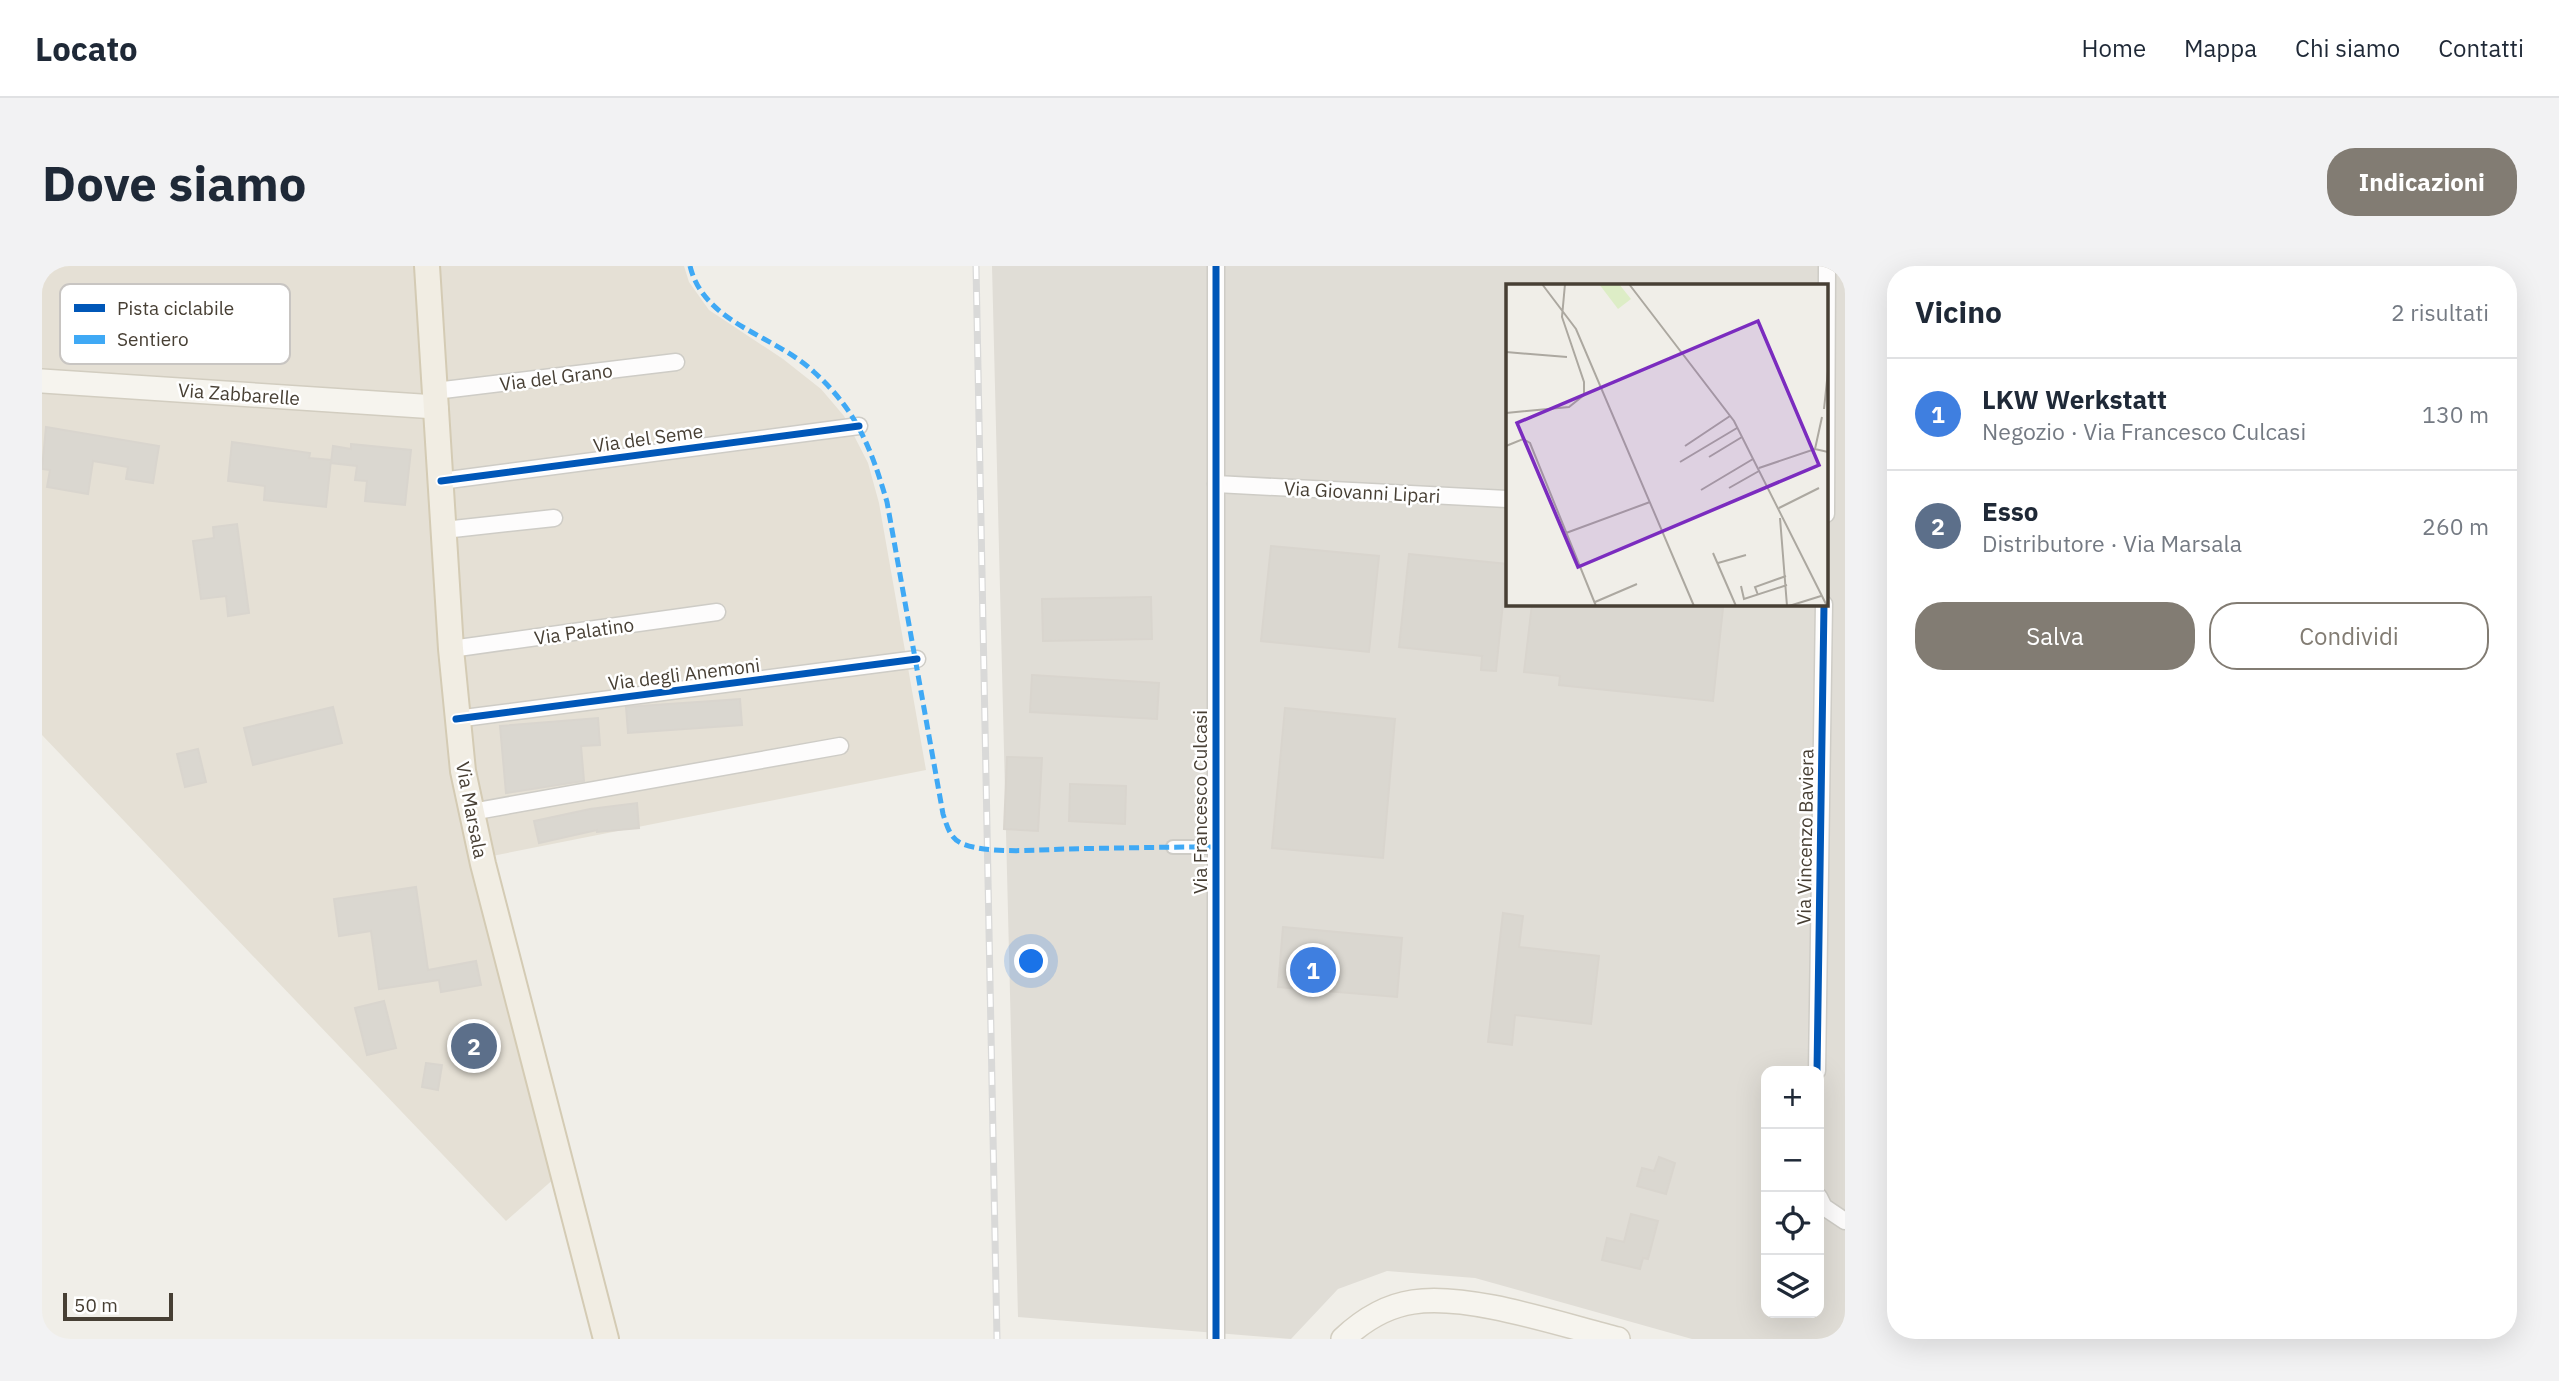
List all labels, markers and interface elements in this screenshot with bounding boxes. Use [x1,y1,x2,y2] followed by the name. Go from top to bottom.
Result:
[35,27,138,70] text: Locato
[2082,32,2146,64] text: Home
[2184,32,2257,64] text: Mappa
[2295,32,2400,64] text: Chi siamo
[2438,32,2524,64] text: Contatti
[2327,148,2517,216] button: Indicazioni
[42,151,307,214] text: Dove siamo
[60,284,290,364] legend
[1506,284,1828,606] inset map
[1915,292,2002,331] text: Vicino
[117,296,234,320] text: Pista ciclabile
[2391,297,2489,327] text: 2 risultati
[117,327,189,351] text: Sentiero
[498,358,614,396] street label: Via del Grano
[177,378,301,410] street label: Via Zabbarelle
[1982,382,2167,416] text: LKW Werkstatt
[1931,399,1945,429] text: 1
[2422,399,2489,429] text: 130 m
[1982,416,2306,446] text: Negozio · Via Francesco Culcasi
[592,418,704,458] street label: Via del Seme
[1283,476,1441,508] street label: Via Giovanni Lipari
[1982,494,2038,528] text: Esso
[1931,511,1945,541] text: 2
[2422,511,2489,541] text: 260 m
[1982,528,2242,558] text: Distributore · Via Marsala
[1915,602,2195,670] button: Salva
[2209,602,2489,670] button: Condividi
[533,612,635,650] street label: Via Palatino
[607,653,761,695] street label: Via degli Anemoni
[1188,710,1212,894] street label: Via Francesco Culcasi
[1791,749,1819,925] street label: Via Vincenzo Baviera
[451,760,493,860] street label: Via Marsala
[1014,944,1048,978] your location
[1290,944,1336,996] pin: 1
[451,1020,497,1072] pin: 2
[1761,1066,1824,1318] map controls
[1761,1066,1824,1129] button: +
[1761,1129,1824,1192] button: −
[1761,1192,1824,1255] button: locate
[1761,1255,1824,1318] button: layers
[63,1290,173,1322] scale bar
[74,1293,118,1317] text: 50 m

